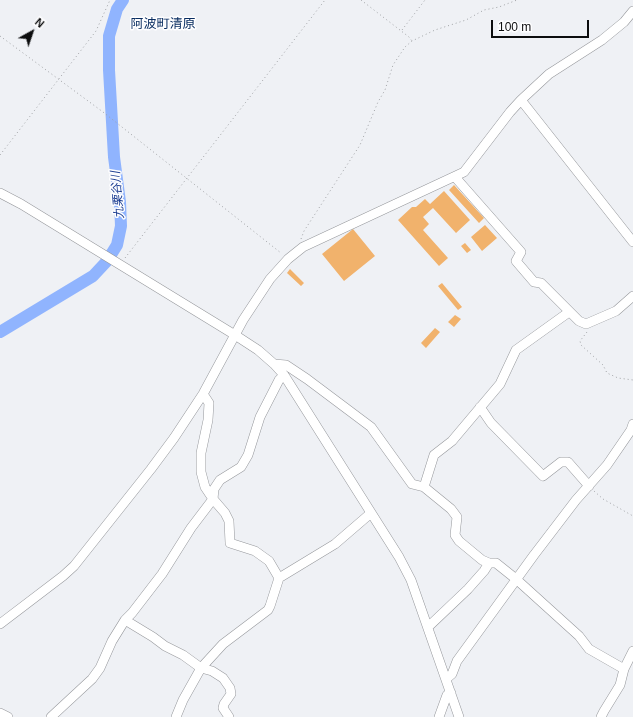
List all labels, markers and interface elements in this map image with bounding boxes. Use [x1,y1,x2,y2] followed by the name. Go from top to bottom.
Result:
[12,12,52,52] north arrow
[493,12,591,38] scale bar
[33,16,47,30] text: N
[131,16,195,32] district label: 阿波町清原
[498,20,531,34] text: 100 m
[109,170,127,220] water label: 九栗谷川

